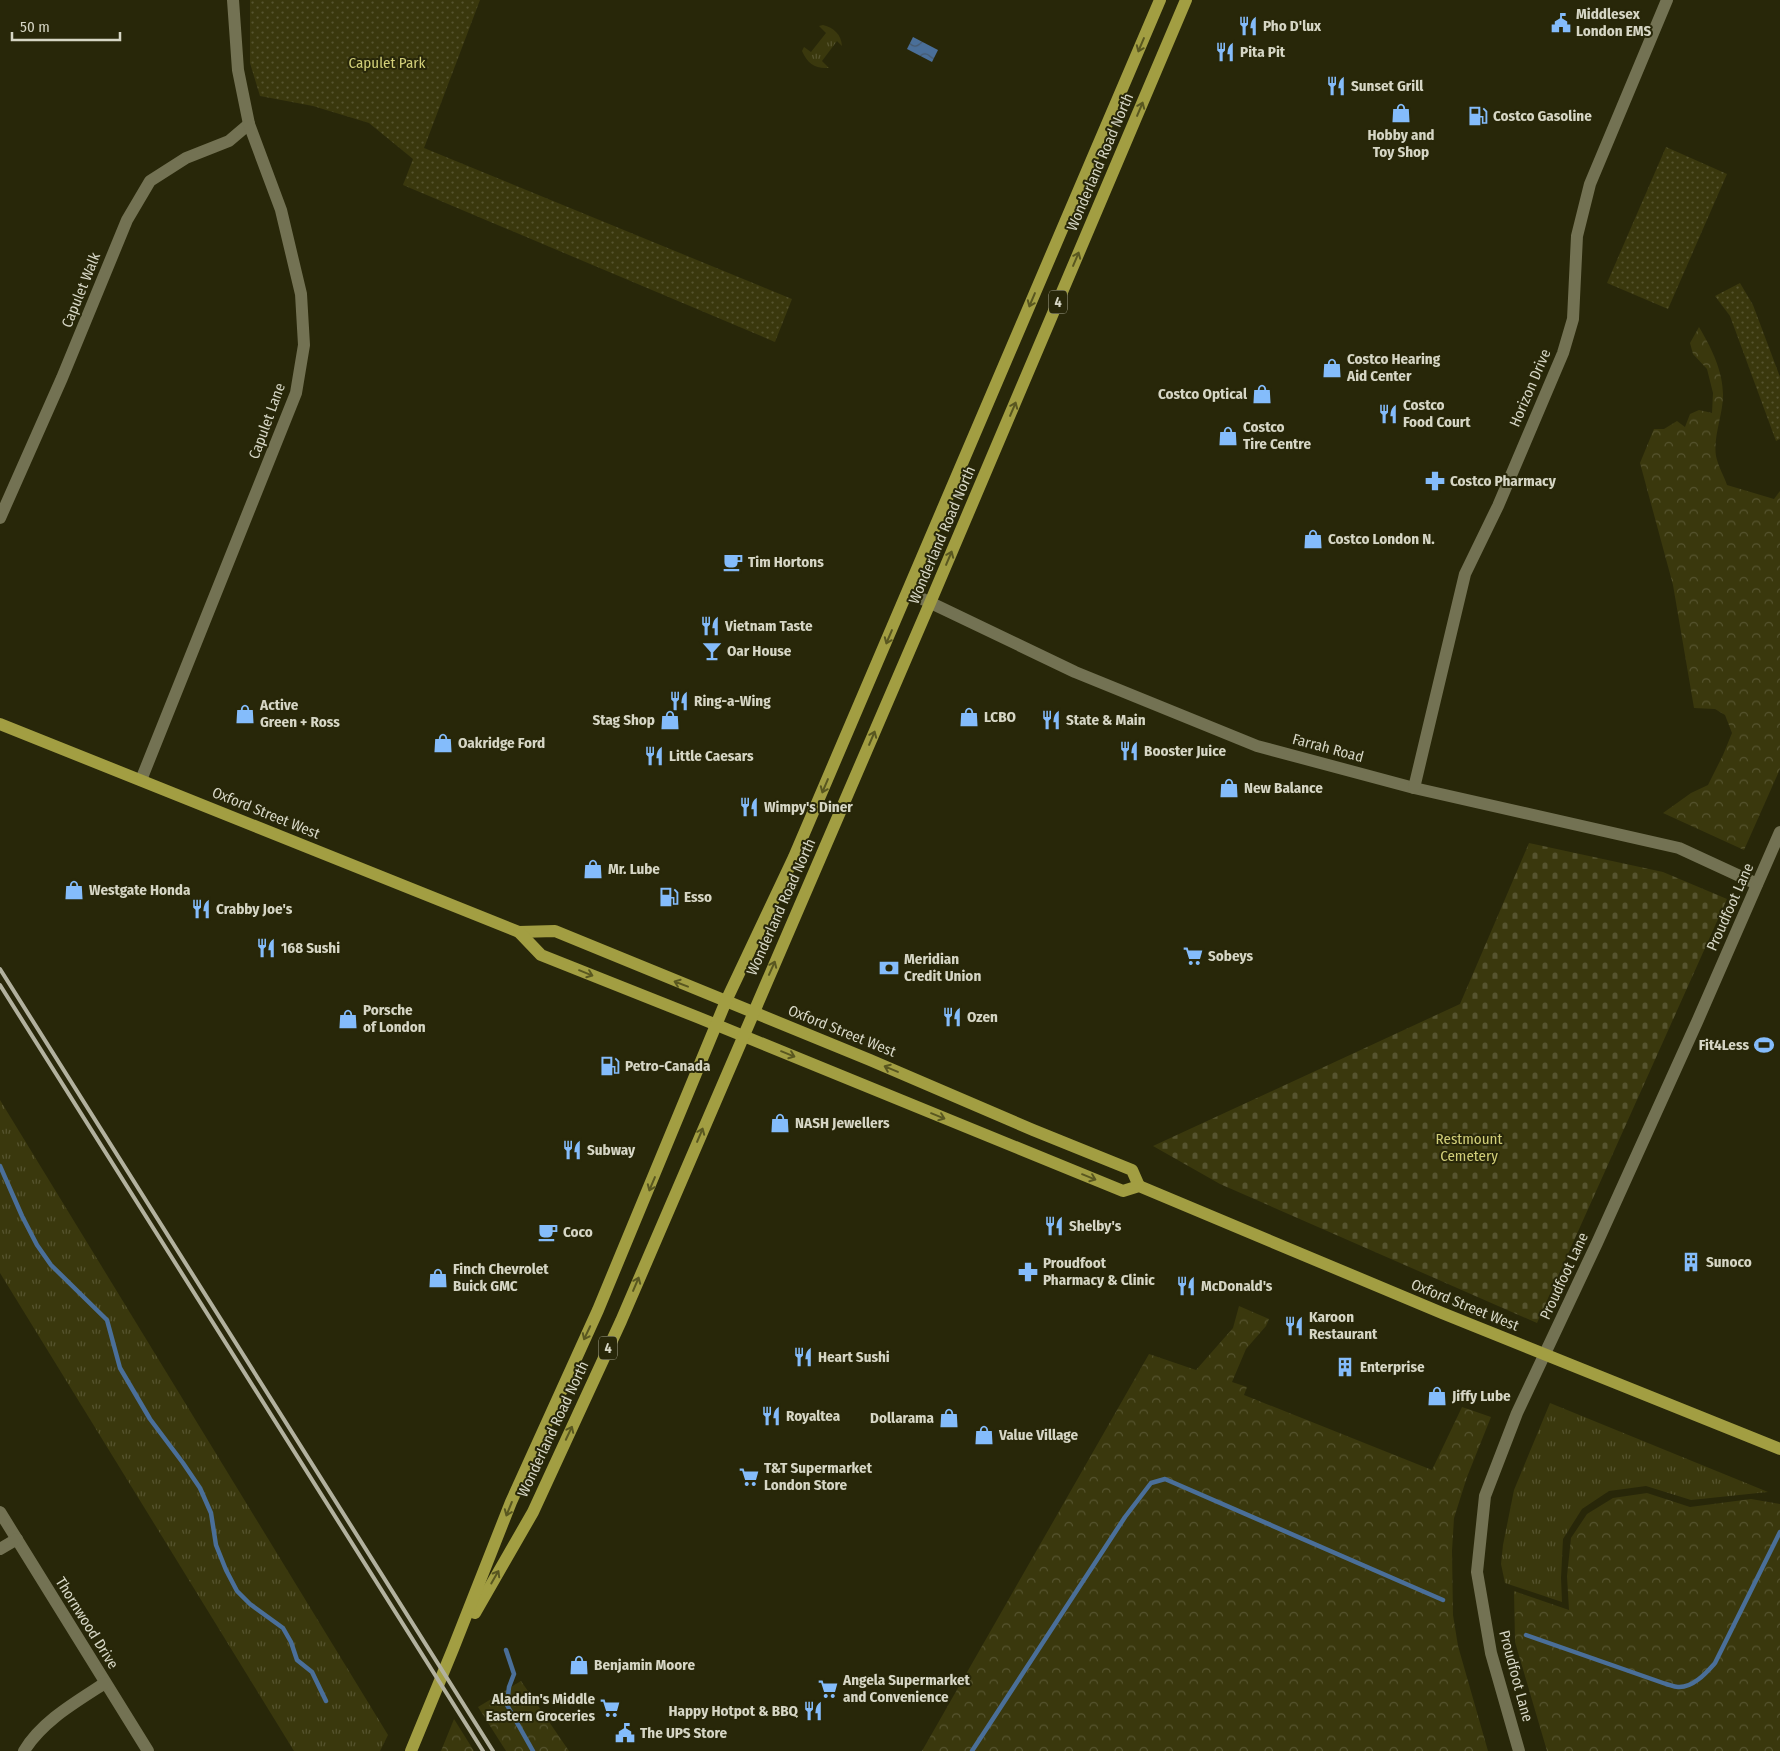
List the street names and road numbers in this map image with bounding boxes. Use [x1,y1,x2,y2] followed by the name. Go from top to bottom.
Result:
[1063,90,1137,234] street label: Wonderland Road North
[58,250,104,330] street label: Capulet Walk
[1049,290,1067,314] road number: 4
[1506,346,1554,430] street label: Horizon Drive
[245,381,289,461] street label: Capulet Lane
[905,463,979,607] street label: Wonderland Road North
[1290,730,1366,766] street label: Farrah Road
[209,783,323,843] street label: Oxford Street West
[743,836,819,978] street label: Wonderland Road North
[1703,860,1757,954] street label: Proudfoot Lane
[785,1001,899,1061] street label: Oxford Street West
[1536,1230,1592,1322] street label: Proudfoot Lane
[1408,1275,1522,1335] street label: Oxford Street West
[599,1336,617,1360] road number: 4
[514,1358,592,1500] street label: Wonderland Road North
[52,1574,122,1672] street label: Thornwood Drive
[1495,1628,1537,1724] street label: Proudfoot Lane

